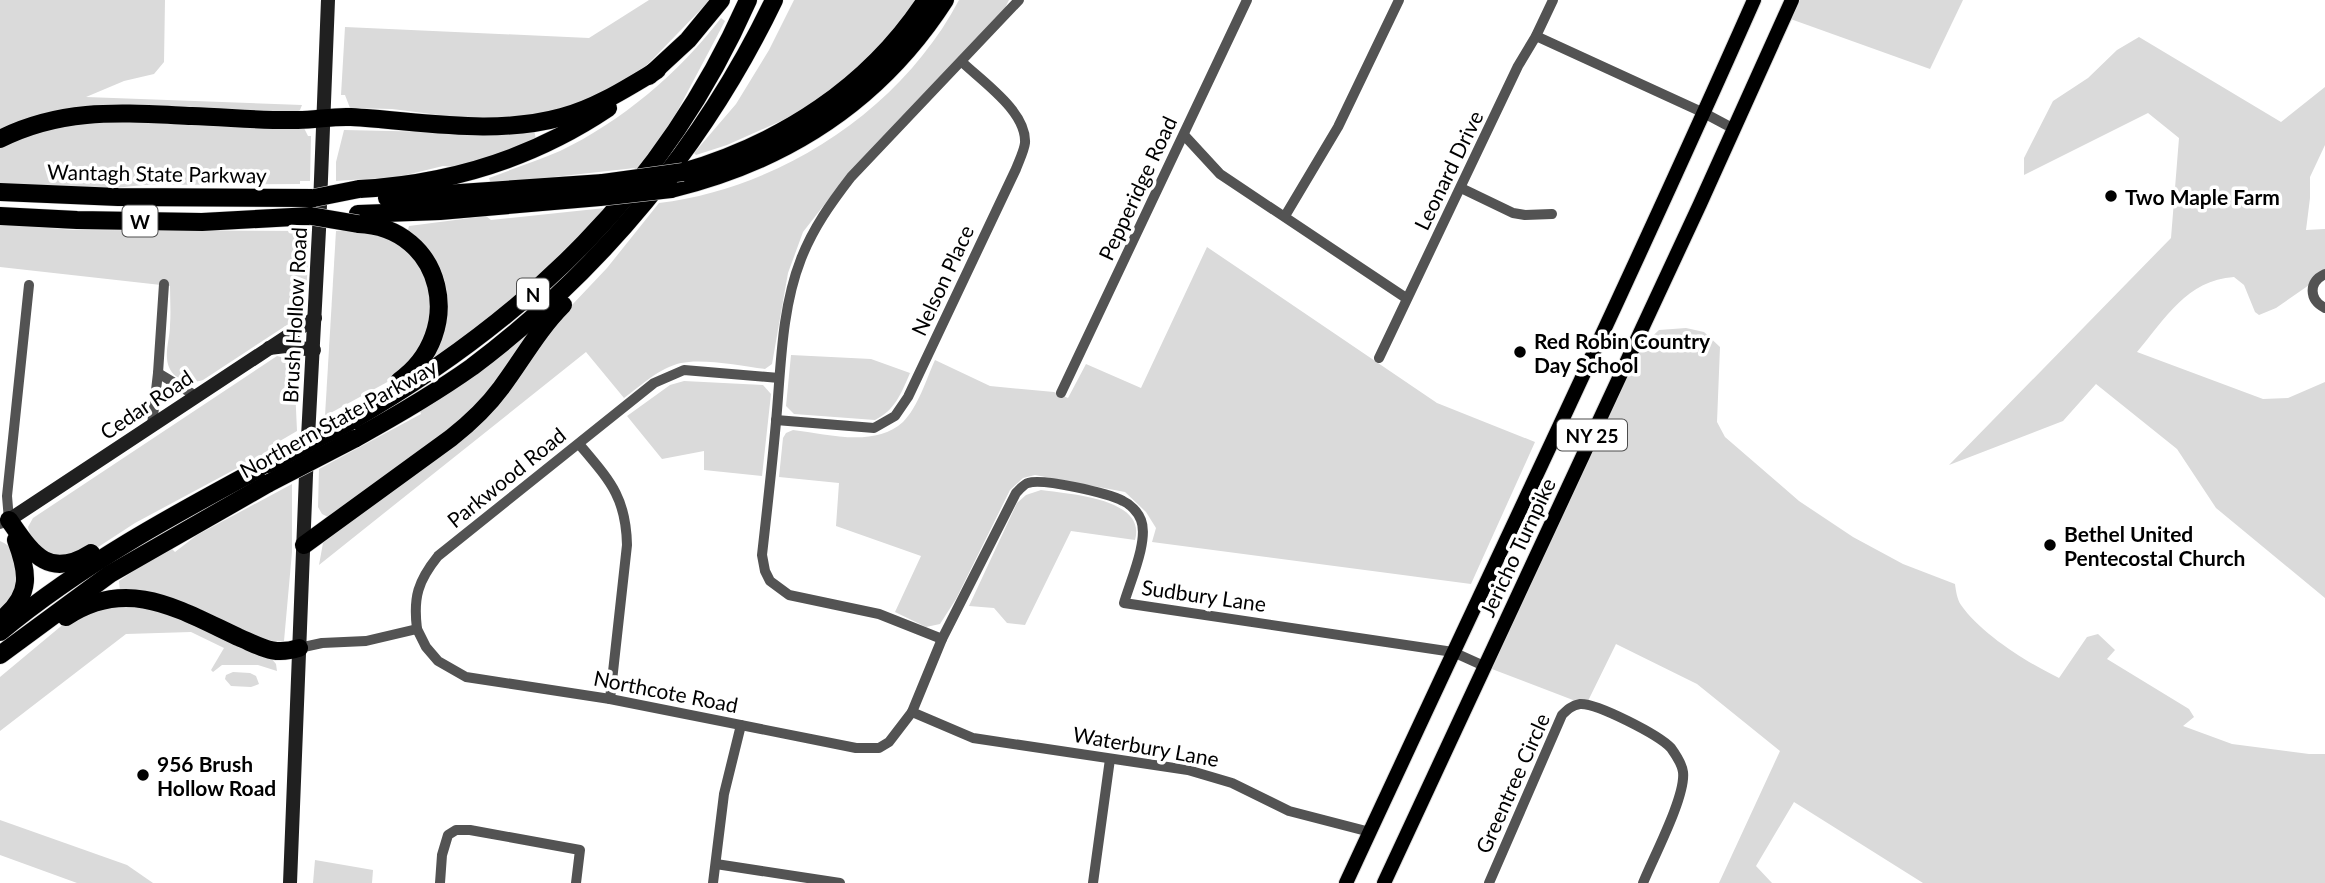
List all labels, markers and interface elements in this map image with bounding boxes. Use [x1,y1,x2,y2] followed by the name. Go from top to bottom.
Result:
[1408,106,1488,234] street label: Leonard Drive
[1093,112,1181,264] street label: Pepperidge Road
[47,159,267,187] street label: Wantagh State Parkway
[2125,184,2280,209] place label: Two Maple Farm
[2103,188,2119,204] marker: Two Maple Farm
[122,206,158,236] road number: W
[906,221,978,339] street label: Nelson Place
[277,226,311,404] street label: Brush Hollow Road
[517,278,549,310] road number: N
[1534,328,1711,377] place label: Red Robin Country Day School
[1512,344,1528,360] marker: Red Robin Country Day School
[235,353,441,483] street label: Northern State Parkway
[95,364,197,444] street label: Cedar Road
[1557,420,1627,450] road number: NY 25
[442,422,570,532] street label: Parkwood Road
[1474,474,1560,620] street label: Jericho Turnpike
[2064,521,2245,570] place label: Bethel United Pentecostal Church
[2042,537,2058,553] marker: Bethel United Pentecostal Church
[1140,574,1268,616] street label: Sudbury Lane
[592,665,740,717] street label: Northcote Road
[1470,709,1554,857] street label: Greentree Circle
[1071,721,1221,771] street label: Waterbury Lane
[157,751,276,800] place label: 956 Brush Hollow Road
[135,767,151,783] marker: 956 Brush Hollow Road

